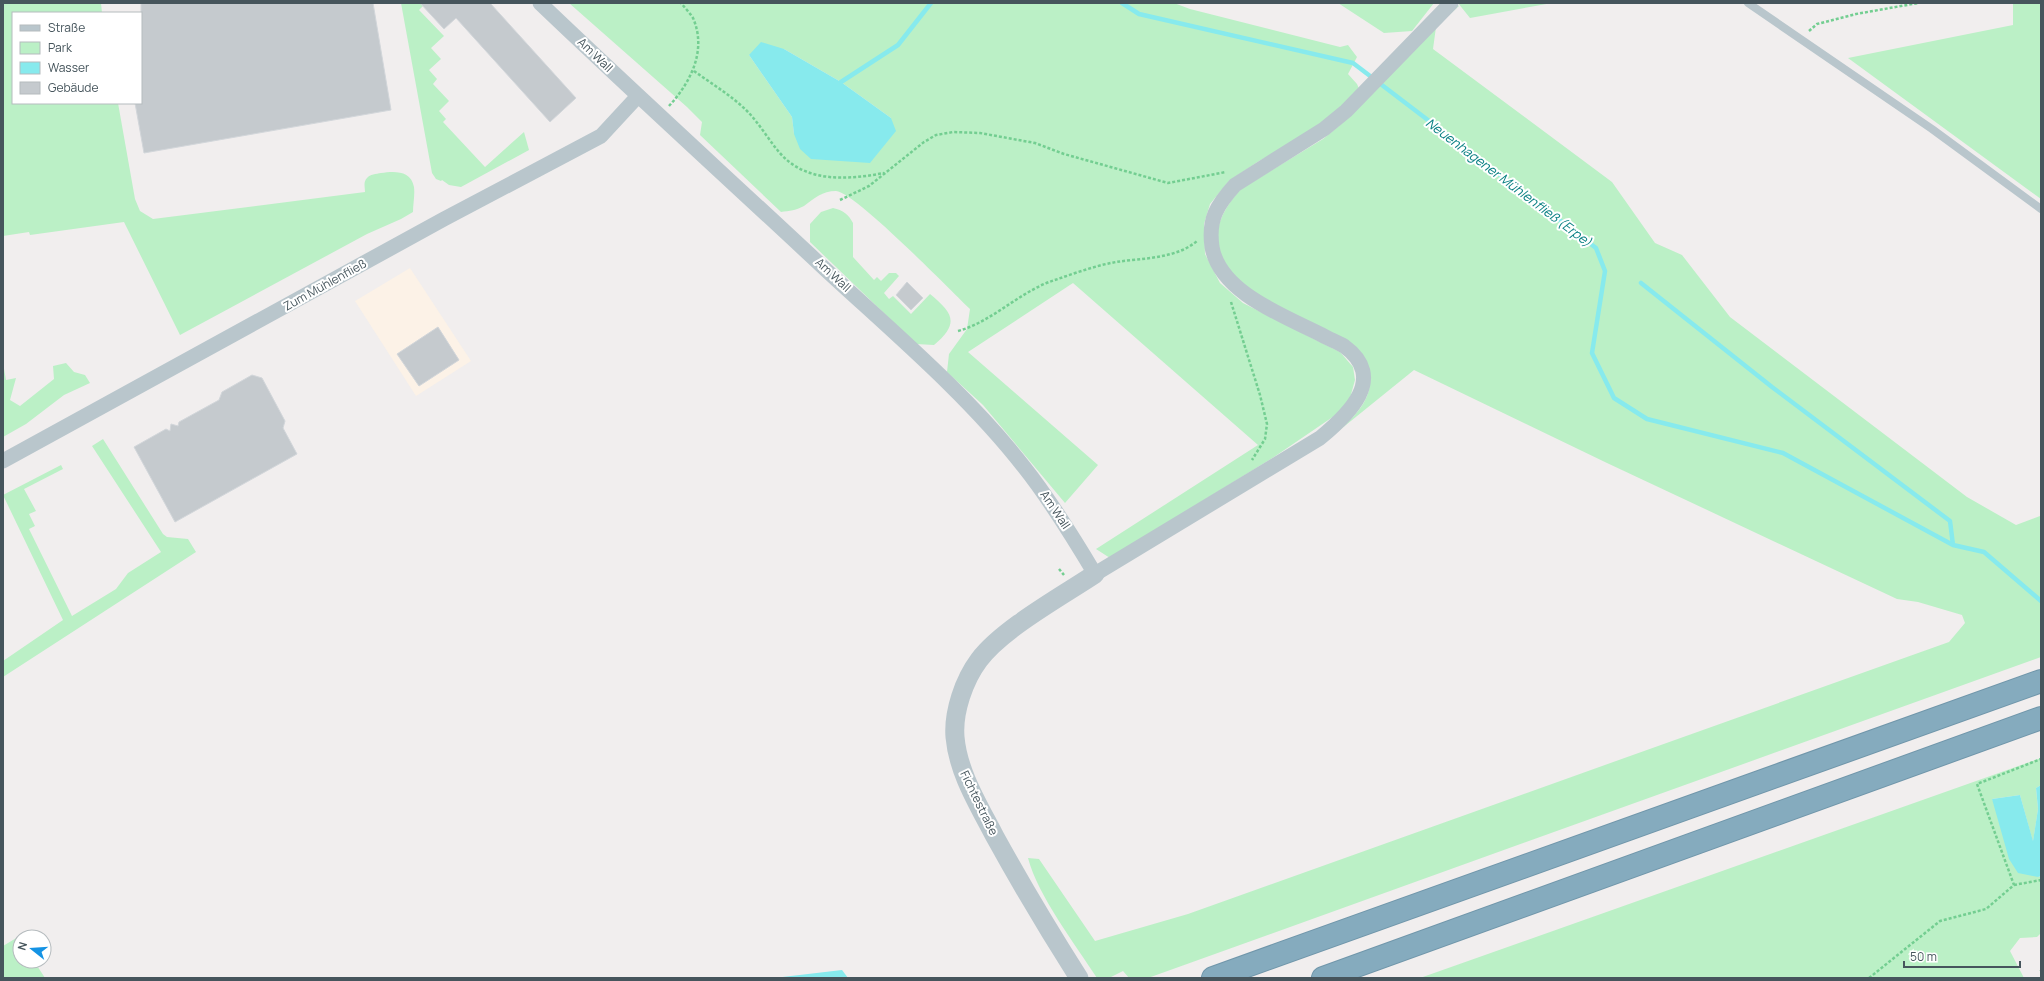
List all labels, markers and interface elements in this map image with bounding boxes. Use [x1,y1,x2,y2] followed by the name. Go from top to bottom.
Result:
[12,12,142,104] legend
[48,19,85,36] text: Straße
[574,34,617,76] street label: Am Wall
[48,39,73,56] text: Park
[48,59,90,76] text: Wasser
[48,79,99,96] text: Gebäude
[1422,114,1596,251] water label: Neuenhagener Mühlenfließ (Erpe)
[812,254,855,296] street label: Am Wall
[280,255,369,314] street label: Zum Mühlenfließ
[1036,487,1075,532] street label: Am Wall
[956,767,1002,838] street label: Fichtestraße
[12,929,52,969] north arrow
[14,940,30,952] text: N
[1904,943,2020,969] scale bar
[1910,948,1937,965] text: 50 m

